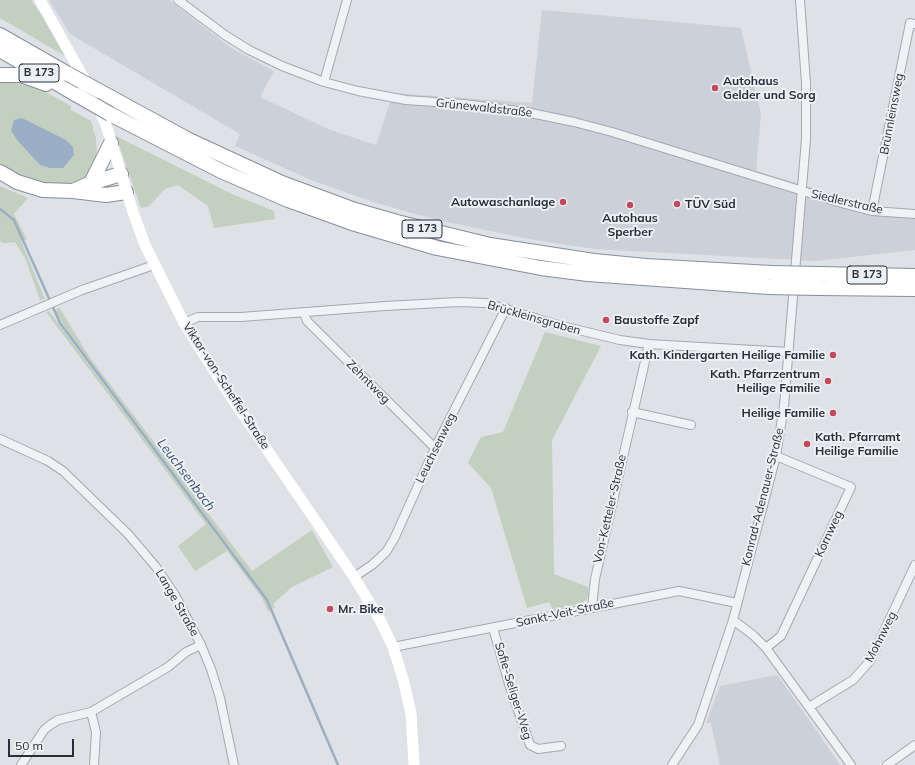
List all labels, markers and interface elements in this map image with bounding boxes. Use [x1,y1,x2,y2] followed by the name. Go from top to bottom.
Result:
[19,64,59,82] road number: B 173
[877,72,907,156] street label: Brünnleinsweg
[723,74,816,102] place label: Autohaus Gelder und Sorg
[710,83,720,93] marker: Autohaus Gelder und Sorg
[435,96,533,120] street label: Grünewaldstraße
[810,187,884,217] street label: Siedlerstraße
[451,195,555,209] place label: Autowaschanlage
[558,197,568,207] marker: Autowaschanlage
[685,197,736,211] place label: TÜV Süd
[672,199,682,209] marker: TÜV Süd
[625,200,635,210] marker: Autohaus Sperber
[602,211,658,239] place label: Autohaus Sperber
[402,220,442,238] road number: B 173
[847,266,887,284] road number: B 173
[486,298,582,338] street label: Brückleinsgraben
[614,313,699,327] place label: Baustoffe Zapf
[601,315,611,325] marker: Baustoffe Zapf
[179,320,273,452] street label: Viktor-von-Scheffel-Straße
[630,348,825,362] place label: Kath. Kindergarten Heilige Familie
[828,350,838,360] marker: Kath. Kindergarten Heilige Familie
[343,357,393,407] street label: Zehntweg
[710,367,820,395] place label: Kath. Pfarrzentrum Heilige Familie
[823,376,833,386] marker: Kath. Pfarrzentrum Heilige Familie
[742,406,825,420] place label: Heilige Familie
[828,408,838,418] marker: Heilige Familie
[413,410,459,486] street label: Leuchsenweg
[739,427,787,567] street label: Konrad-Adenauer-Straße
[815,430,900,458] place label: Kath. Pfarramt Heilige Familie
[154,436,218,514] water label: Leuchsenbach
[802,439,812,449] marker: Kath. Pfarramt Heilige Familie
[590,453,630,565] street label: Von-Ketteler-Straße
[812,508,846,560] street label: Kornweg
[152,567,202,639] street label: Lange Straße
[515,596,615,630] street label: Sankt-Veit-Straße
[338,602,384,616] place label: Mr. Bike
[325,604,335,614] marker: Mr. Bike
[862,609,900,665] street label: Mohnweg
[491,640,535,742] street label: Sofie-Seliger-Weg
[10,731,76,757] scale bar
[15,738,43,753] text: 50 m

